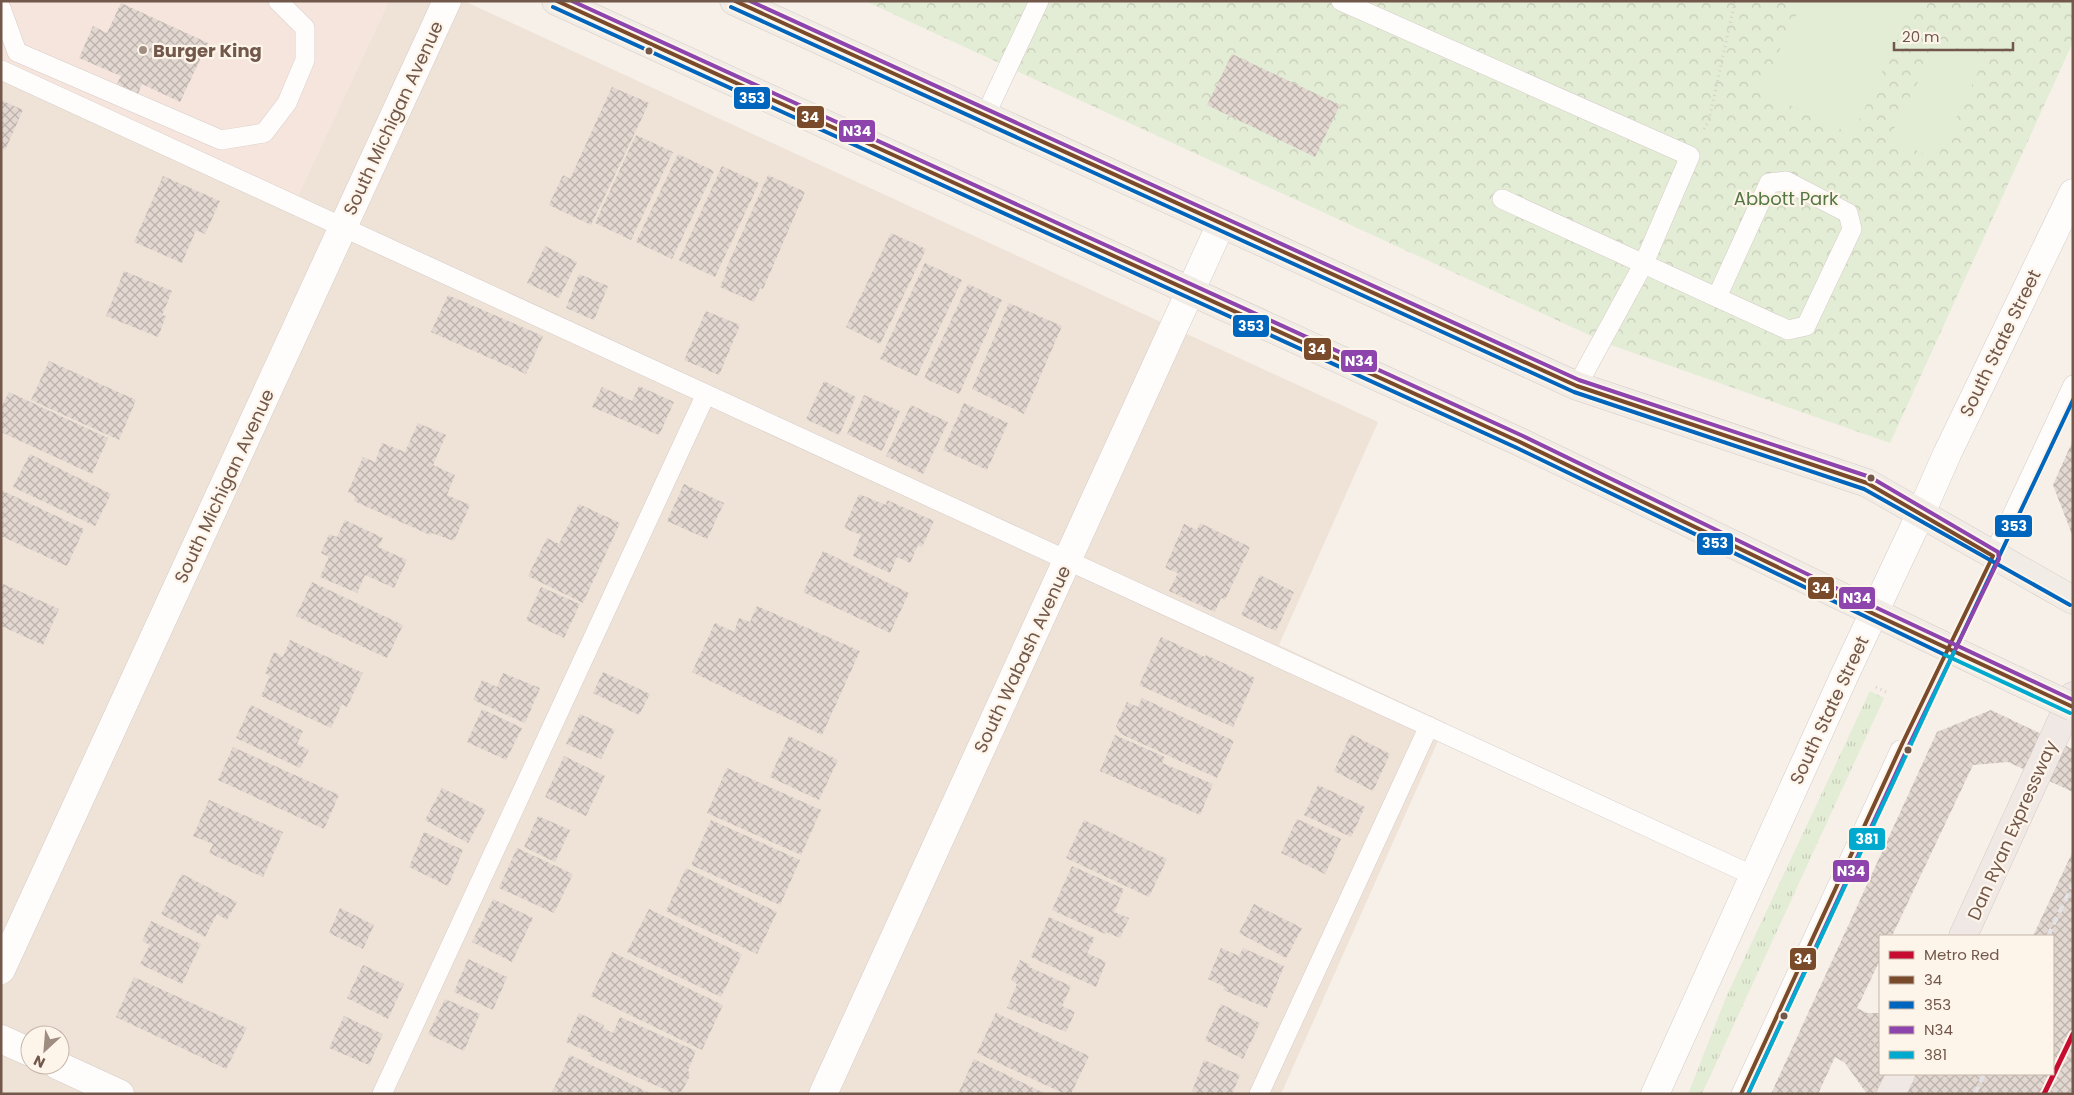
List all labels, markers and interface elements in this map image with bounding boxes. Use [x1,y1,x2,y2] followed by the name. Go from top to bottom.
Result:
[337,17,449,219] street label: South Michigan Avenue
[1894,20,2013,52] scale bar
[1902,26,1940,47] text: 20 m
[153,38,262,63] place label: Burger King
[137,44,149,56] marker: Burger King
[644,46,654,56] unlabelled marker
[733,86,771,110] line badge: 353
[739,88,765,108] text: 353
[796,105,825,129] line badge: 34
[801,107,819,127] text: 34
[838,119,876,143] line badge: N34
[843,121,871,141] text: N34
[1734,186,1839,211] park label: Abbott Park
[1953,265,2047,421] street label: South State Street
[1232,314,1270,338] line badge: 353
[1238,316,1264,336] text: 353
[1303,337,1332,361] line badge: 34
[1308,339,1326,359] text: 34
[1340,349,1378,373] line badge: N34
[1345,351,1373,371] text: N34
[168,385,280,587] street label: South Michigan Avenue
[1866,473,1876,483] unlabelled marker
[1994,514,2033,538] line badge: 353
[2001,516,2027,536] text: 353
[1696,532,1734,556] line badge: 353
[1702,533,1728,553] text: 353
[968,561,1076,757] street label: South Wabash Avenue
[1807,576,1835,600] line badge: 34
[1812,578,1830,598] text: 34
[1838,586,1876,610] line badge: N34
[1843,588,1871,608] text: N34
[1784,632,1874,788] street label: South State Street
[1961,736,2063,924] street label: Dan Ryan Expressway
[1903,745,1913,755] unlabelled marker
[1848,827,1886,851] line badge: 381
[1856,829,1878,849] text: 381
[1832,859,1870,883] line badge: N34
[1837,861,1865,881] text: N34
[1879,935,2054,1075] legend
[1924,944,1999,965] text: Metro Red
[1789,947,1817,971] line badge: 34
[1794,949,1812,969] text: 34
[1924,969,1942,990] text: 34
[1924,994,1951,1015] text: 353
[1779,1011,1789,1021] unlabelled marker
[1924,1019,1953,1040] text: N34
[20,1025,70,1075] north arrow
[1924,1044,1947,1065] text: 381
[30,1050,48,1073] text: N

